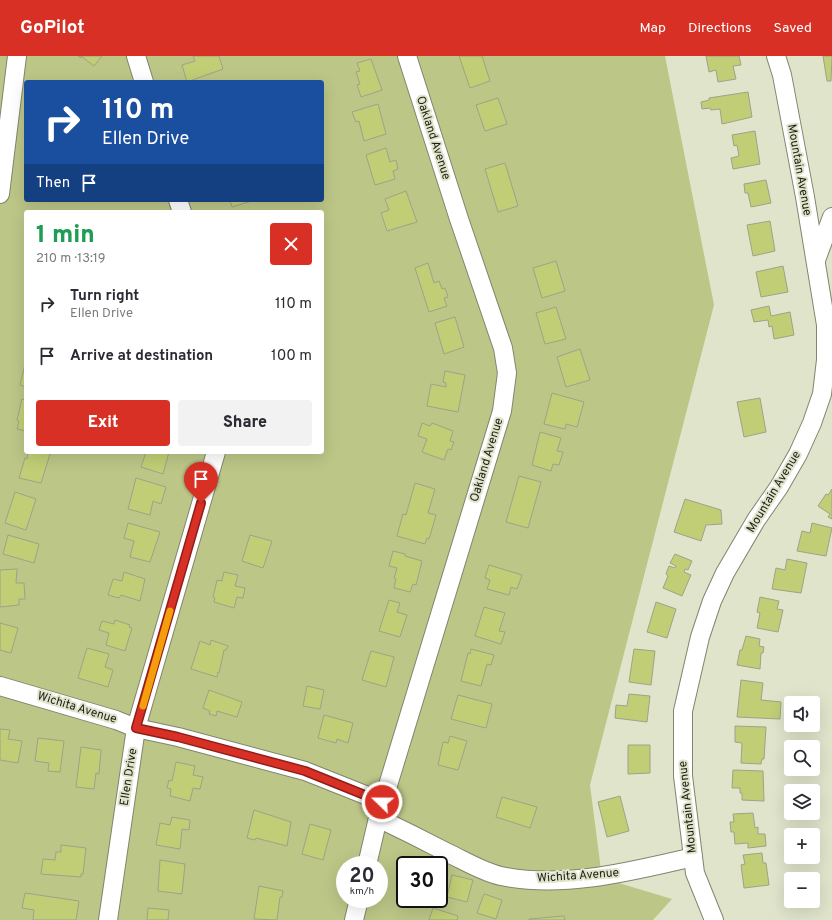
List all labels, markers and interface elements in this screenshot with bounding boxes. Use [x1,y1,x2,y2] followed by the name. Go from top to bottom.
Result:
[20,16,85,40] text: GoPilot
[640,20,666,37] text: Map
[688,20,752,37] text: Directions
[774,20,812,37] text: Saved
[102,93,174,129] text: 110 m
[412,94,454,182] street label: Oakland Avenue
[36,96,88,148] icon: right
[783,123,815,217] street label: Mountain Avenue
[102,128,189,151] text: Ellen Drive
[78,172,100,194] icon: arrive
[36,174,70,193] text: Then
[36,221,95,251] text: 1 min
[270,223,312,265] button: close
[36,251,106,267] text: 210 m · 13:19
[70,287,139,306] text: Turn right
[36,293,58,315] icon: right
[275,295,312,314] text: 110 m
[70,306,133,322] text: Ellen Drive
[36,345,58,367] icon: arrive
[70,347,213,366] text: Arrive at destination
[271,347,312,366] text: 100 m
[36,400,170,446] button: Exit
[178,400,312,446] button: Share
[467,416,507,504] street label: Oakland Avenue
[743,448,805,536] street label: Mountain Avenue
[184,462,218,503] pin
[190,468,212,490] icon: arrive
[35,688,119,728] street label: Wichita Avenue
[784,696,820,908] map controls
[784,696,820,732] button: sound
[784,740,820,776] button: search
[117,747,141,807] street label: Ellen Drive
[675,760,701,854] street label: Mountain Avenue
[361,781,403,823] position arrow
[784,784,820,820] button: layers
[784,828,820,864] button: +
[396,856,448,908] speed limit sign: 30
[349,864,375,890] text: 20
[536,865,620,887] street label: Wichita Avenue
[784,872,820,908] button: −
[350,885,374,898] text: km/h

